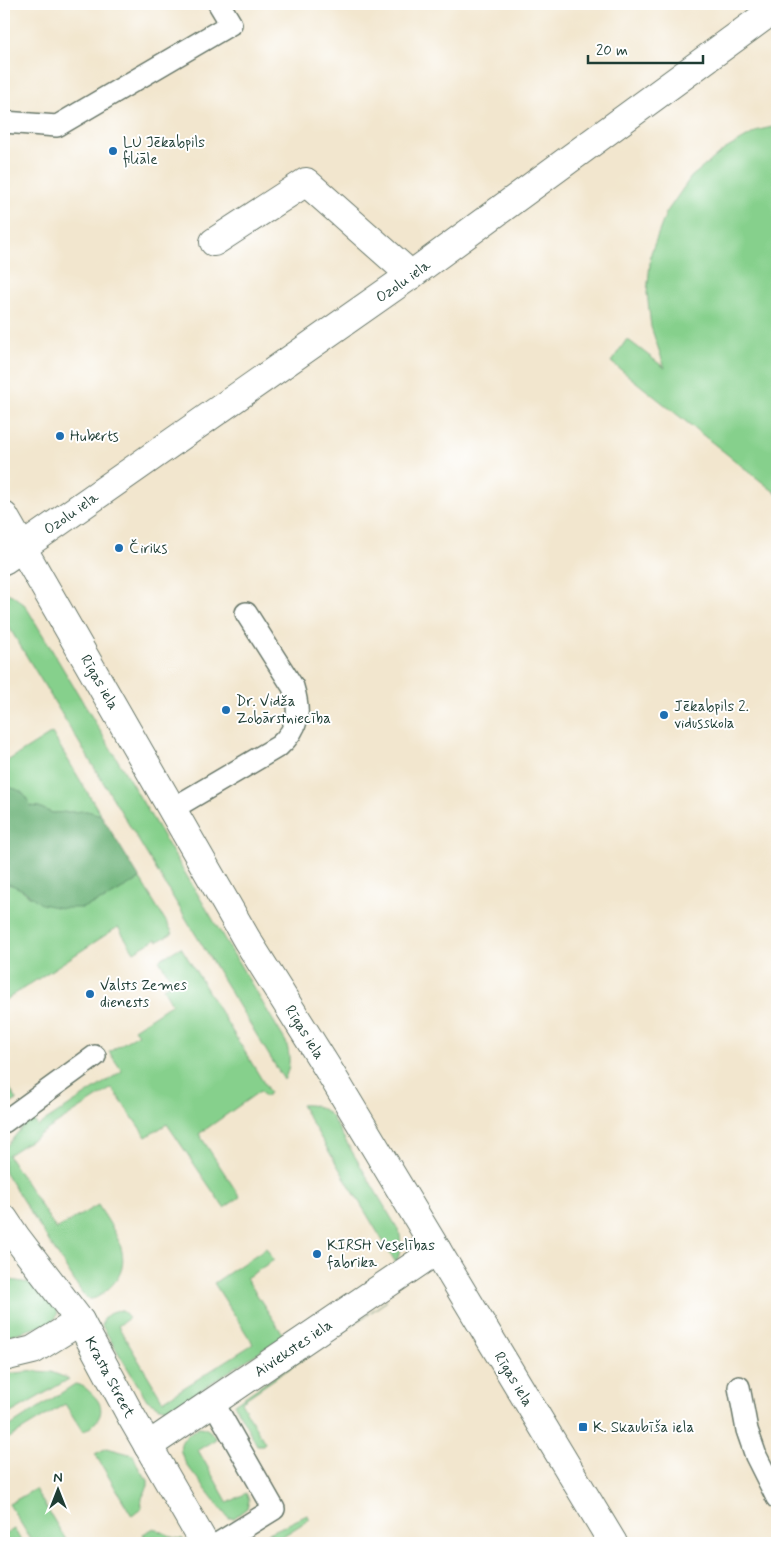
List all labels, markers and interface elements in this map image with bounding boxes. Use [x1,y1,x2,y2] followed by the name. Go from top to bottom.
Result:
[588,32,704,64] scale bar
[596,41,628,61] text: 20 m
[123,133,205,170] place label: LU Jēkabpils filiāle
[107,145,119,157] marker: LU Jēkabpils filiāle
[372,255,436,308] street label: Ozolu iela
[70,427,119,447] place label: Huberts
[54,430,66,442] marker: Huberts
[40,487,104,540] street label: Ozolu iela
[129,538,167,559] place label: Čiriks
[113,542,125,554] marker: Čiriks
[75,651,123,714] street label: Rīgas iela
[236,692,331,729] place label: Dr. Vidža Zobārstniecība
[674,697,749,734] place label: Jēkabpils 2. vidusskola
[220,704,232,716] marker: Dr. Vidža Zobārstniecība
[658,709,670,721] marker: Jēkabpils 2. vidusskola
[100,976,187,1013] place label: Valsts Zemes dienests
[84,988,96,1000] marker: Valsts Zemes dienests
[280,1002,329,1064] street label: Rīgas iela
[327,1236,435,1273] place label: KIRSH Veselības fabrika
[311,1248,323,1260] marker: KIRSH Veselības fabrika
[251,1315,337,1382] street label: Aiviekstes iela
[79,1333,139,1422] street label: Krasta Street
[489,1348,537,1411] street label: Rīgas iela
[593,1418,694,1438] place label: K. Skaubīša iela
[577,1421,589,1433] marker: K. Skaubīša iela
[32,1464,82,1514] north arrow
[53,1469,63,1487] text: N

